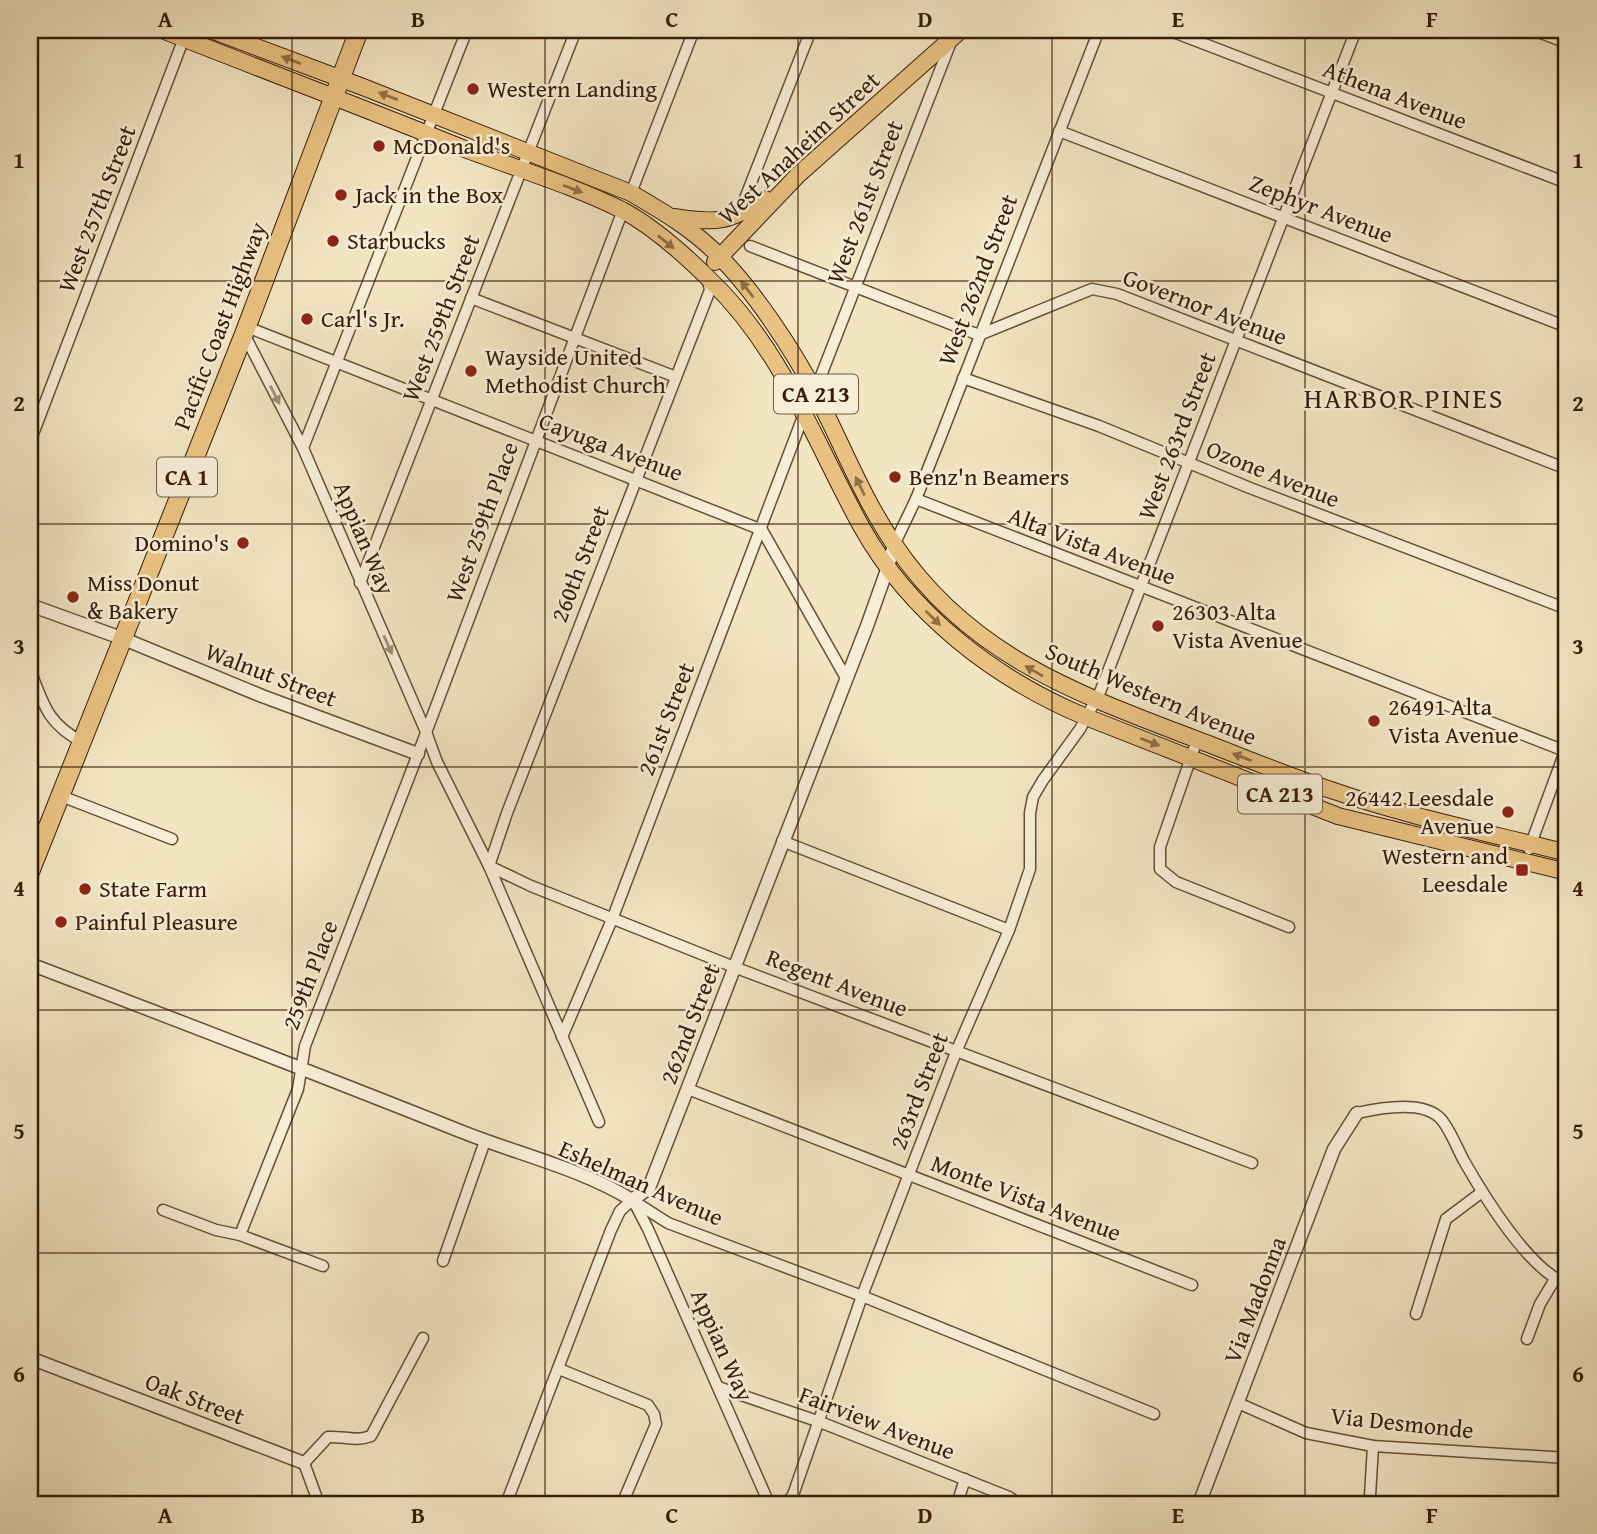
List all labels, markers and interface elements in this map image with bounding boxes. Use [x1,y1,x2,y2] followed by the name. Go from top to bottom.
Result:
[158,2,173,35] text: A
[411,2,425,35] text: B
[665,2,679,35] text: C
[918,2,933,35] text: D
[1172,2,1184,35] text: E
[1426,2,1438,35] text: F
[1318,51,1472,138] street label: Athena Avenue
[280,54,301,65] one-way arrow
[710,63,888,232] street label: West Anaheim Street
[487,71,657,106] place label: Western Landing
[465,81,481,97] marker: Western Landing
[377,91,398,102] one-way arrow
[817,114,912,289] street label: West 261st Street
[49,120,145,298] street label: West 257th Street
[393,128,510,163] place label: McDonald's
[371,138,387,154] marker: McDonald's
[13,143,25,176] text: 1
[1572,143,1584,176] text: 1
[1244,165,1398,252] street label: Zephyr Avenue
[352,177,504,212] place label: Jack in the Box
[562,184,583,195] one-way arrow
[333,187,349,203] marker: Jack in the Box
[929,189,1026,371] street label: West 262nd Street
[164,217,275,435] street label: Pacific Coast Highway
[347,223,446,258] place label: Starbucks
[393,229,489,407] street label: West 259th Street
[325,233,341,249] marker: Starbucks
[657,234,675,249] one-way arrow
[1118,259,1292,354] street label: Governor Avenue
[739,281,754,299] one-way arrow
[321,301,405,336] place label: Carl's Jr.
[299,311,315,327] marker: Carl's Jr.
[485,339,666,402] place label: Wayside United Methodist Church
[1128,346,1225,525] street label: West 263rd Street
[463,363,479,379] marker: Wayside United Methodist Church
[774,374,858,414] road number: CA 213
[1304,377,1504,418] district label: HARBOR PINES
[269,385,281,405] one-way arrow
[13,386,25,419] text: 2
[1572,386,1584,419] text: 2
[534,403,688,490] street label: Cayuga Avenue
[1201,431,1345,516] street label: Ozone Avenue
[436,437,527,607] street label: West 259th Place
[157,457,217,496] road number: CA 1
[909,459,1069,494] place label: Benz'n Beamers
[887,469,903,485] marker: Benz'n Beamers
[325,476,404,600] street label: Appian Way
[854,476,866,496] one-way arrow
[1003,497,1181,594] street label: Alta Vista Avenue
[541,500,618,627] street label: 260th Street
[134,525,229,560] place label: Domino's
[235,535,251,551] marker: Domino's
[87,565,200,628] place label: Miss Donut & Bakery
[65,589,81,605] marker: Miss Donut & Bakery
[1172,594,1303,657] place label: 26303 Alta Vista Avenue
[925,610,942,627] one-way arrow
[1150,618,1166,634] marker: 26303 Alta Vista Avenue
[13,629,25,662] text: 3
[1572,629,1584,662] text: 3
[200,633,343,716] street label: Walnut Street
[1040,633,1262,754] street label: South Western Avenue
[382,635,394,655] one-way arrow
[628,657,703,780] street label: 261st Street
[1024,665,1043,677] one-way arrow
[1388,689,1519,752] place label: 26491 Alta Vista Avenue
[1366,713,1382,729] marker: 26491 Alta Vista Avenue
[1139,737,1160,748] one-way arrow
[1232,752,1253,763] one-way arrow
[1238,774,1322,814] road number: CA 213
[1345,780,1494,843] place label: 26442 Leesdale Avenue
[1500,804,1516,820] marker: 26442 Leesdale Avenue
[1382,838,1508,901] place label: Western and Leesdale
[1514,862,1530,878] marker: Western and Leesdale
[13,871,25,904] text: 4
[99,871,208,906] place label: State Farm
[1572,871,1584,904] text: 4
[77,881,93,897] marker: State Farm
[75,904,238,939] place label: Painful Pleasure
[53,914,69,930] marker: Painful Pleasure
[273,915,346,1035] street label: 259th Place
[761,939,913,1026] street label: Regent Avenue
[650,958,729,1089] street label: 262nd Street
[880,1027,957,1155] street label: 263rd Street
[13,1114,25,1147] text: 5
[1572,1114,1584,1147] text: 5
[553,1131,729,1234] street label: Eshelman Avenue
[926,1145,1126,1250] street label: Monte Vista Avenue
[1214,1231,1295,1368] street label: Via Madonna
[682,1283,763,1407] street label: Appian Way
[13,1357,25,1390] text: 6
[1572,1357,1584,1390] text: 6
[140,1364,251,1434] street label: Oak Street
[794,1377,960,1468] street label: Fairview Avenue
[1329,1398,1475,1447] street label: Via Desmonde
[158,1498,173,1531] text: A
[411,1498,425,1531] text: B
[665,1498,679,1531] text: C
[918,1498,933,1531] text: D
[1172,1498,1184,1531] text: E
[1426,1498,1438,1531] text: F

